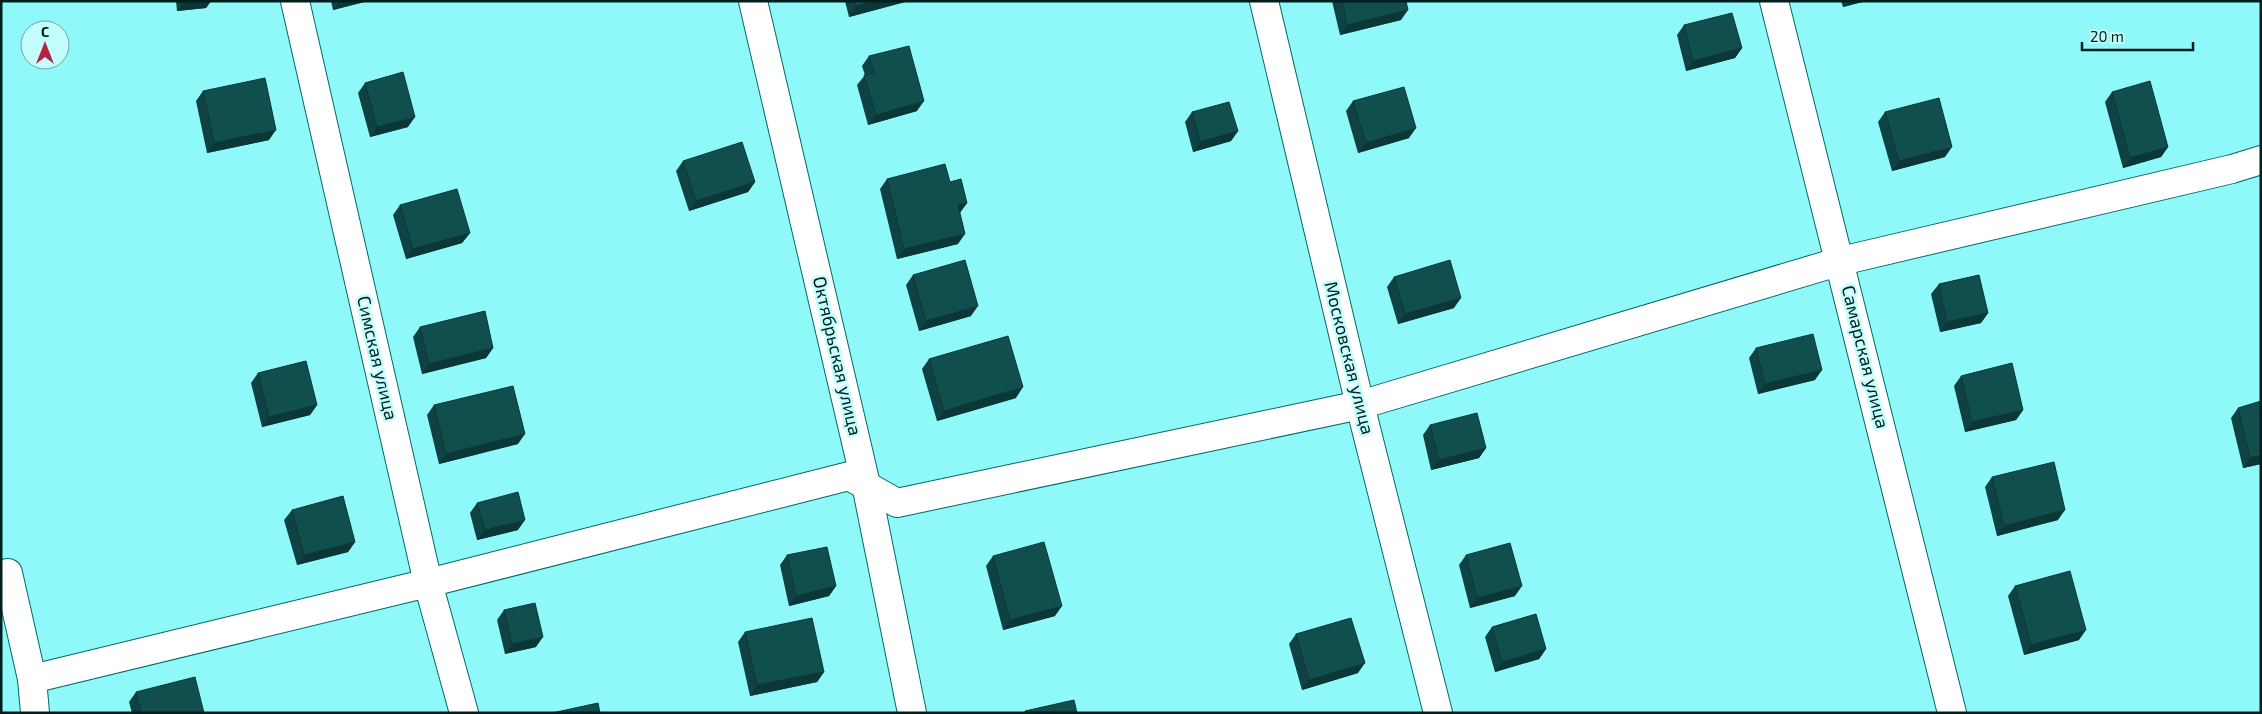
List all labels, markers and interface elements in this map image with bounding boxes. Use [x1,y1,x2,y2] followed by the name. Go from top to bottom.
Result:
[20,20,70,70] north arrow
[2082,20,2193,52] scale bar
[41,23,49,40] text: С
[2090,27,2124,45] text: 20 m
[809,274,867,438] street label: Октябрьская улица
[1320,279,1380,437] street label: Московская улица
[1838,283,1894,431] street label: Самарская улица
[353,294,403,422] street label: Симская улица

